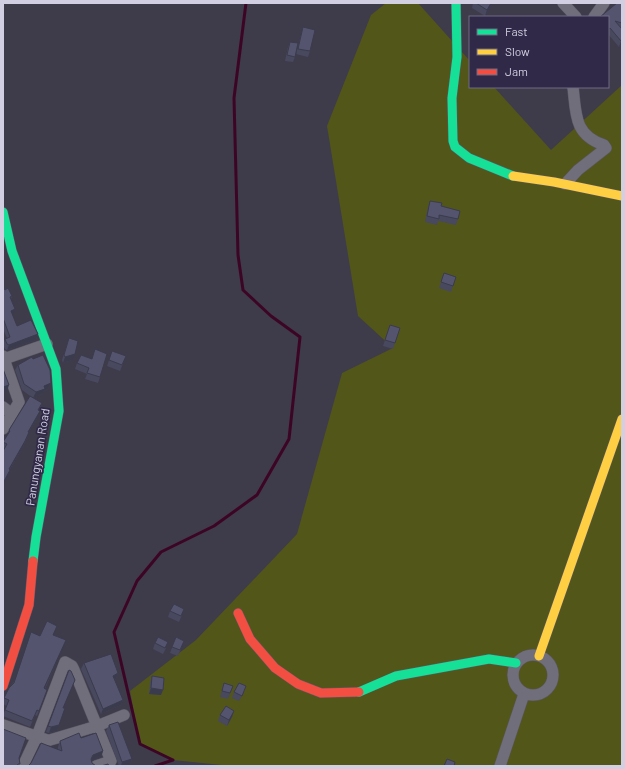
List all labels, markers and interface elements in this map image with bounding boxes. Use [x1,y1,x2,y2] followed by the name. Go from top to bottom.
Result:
[469,16,609,88] legend
[505,24,528,38] text: Fast
[505,44,530,58] text: Slow
[505,64,528,78] text: Jam
[22,407,52,507] street label: Panungyanan Road

